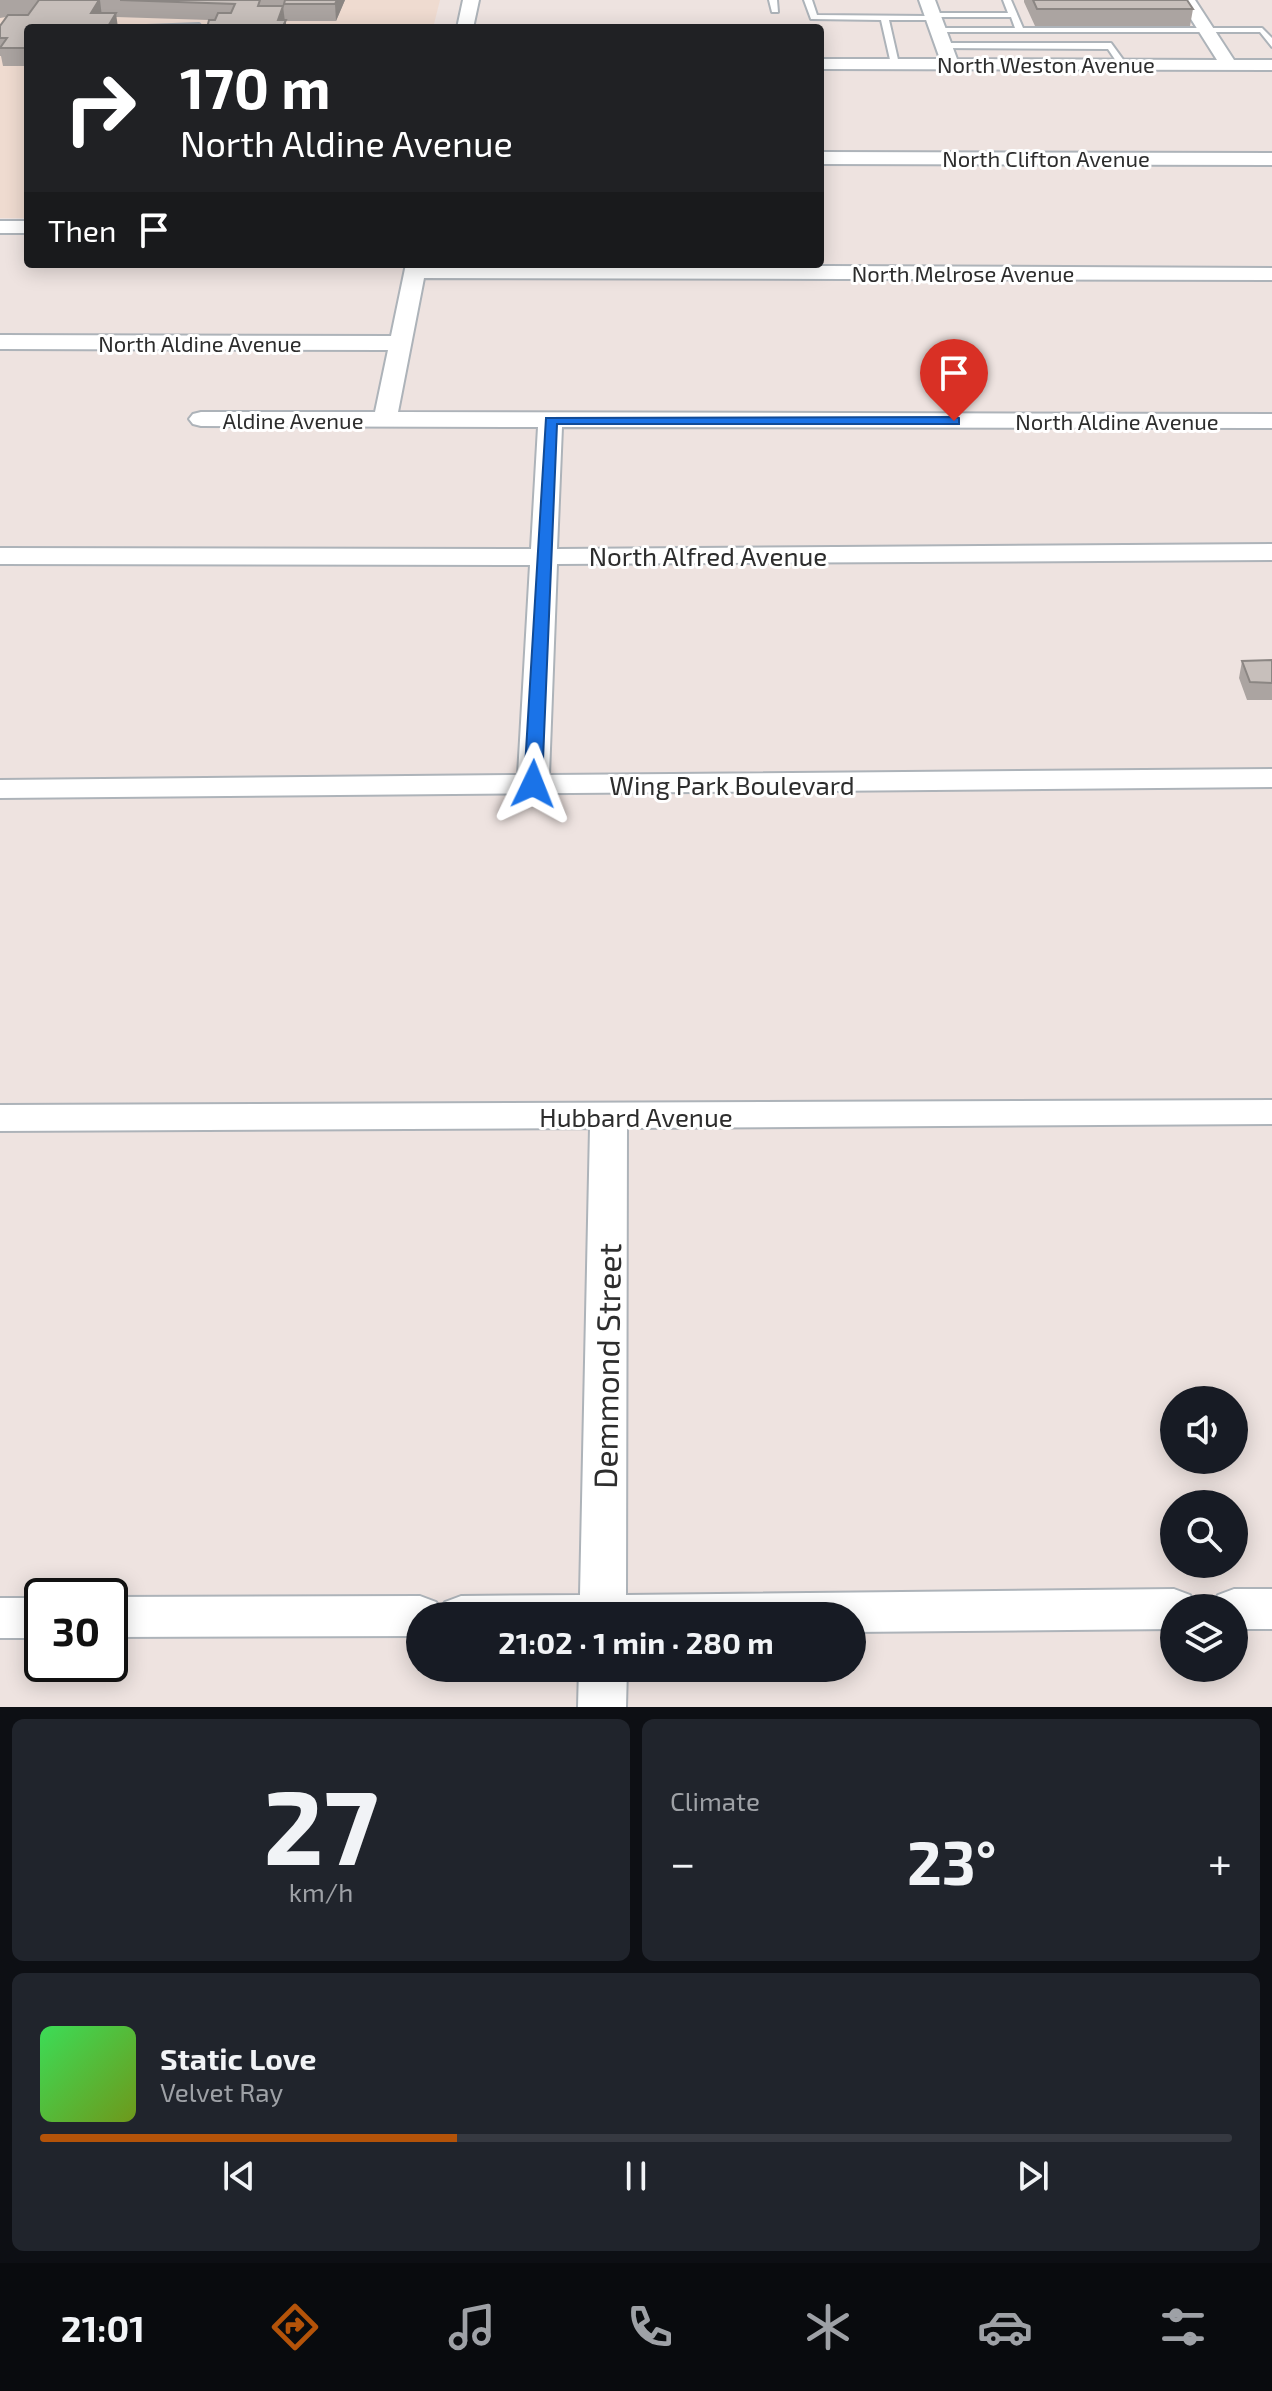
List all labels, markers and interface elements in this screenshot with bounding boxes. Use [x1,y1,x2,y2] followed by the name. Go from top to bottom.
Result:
[937,51,1155,77] street label: North Weston Avenue
[180,53,331,120] text: 170 m
[48,56,152,160] icon: right
[180,121,513,164] text: North Aldine Avenue
[942,145,1150,171] street label: North Clifton Avenue
[132,208,176,252] icon: arrive
[48,212,116,248] text: Then
[852,260,1074,286] street label: North Melrose Avenue
[98,330,302,356] street label: North Aldine Avenue
[920,339,988,421] pin
[932,351,976,395] icon: arrive
[223,407,363,433] street label: Aldine Avenue
[1015,408,1219,434] street label: North Aldine Avenue
[589,540,827,571] street label: North Alfred Avenue
[491,742,575,826] position arrow
[609,769,855,800] street label: Wing Park Boulevard
[539,1101,733,1132] street label: Hubbard Avenue
[585,1243,627,1489] street label: Demmond Street
[1160,1386,1248,1682] map controls
[1160,1386,1248,1474] button: sound
[1160,1490,1248,1578] button: search
[24,1578,128,1682] speed limit sign: 30
[1160,1594,1248,1682] button: layers
[498,1624,774,1660] text: 21:02 · 1 min · 280 m
[263,1761,379,1886] text: 27
[670,1785,760,1816] text: Climate
[907,1825,997,1897] text: 23°
[670,1835,696,1888] text: −
[1208,1835,1232,1888] text: +
[289,1876,353,1907] text: km/h
[160,2040,316,2076] text: Static Love
[160,2076,283,2107] text: Velvet Ray
[217,2154,261,2198] icon: previous
[614,2154,658,2198] icon: pause
[1011,2154,1055,2198] icon: next
[267,2299,323,2355] icon: directions
[444,2299,500,2355] icon: music
[622,2299,678,2355] icon: phone
[800,2299,856,2355] icon: climate
[977,2299,1033,2355] icon: car
[1155,2299,1211,2355] icon: filters
[61,2306,145,2349] text: 21:01

